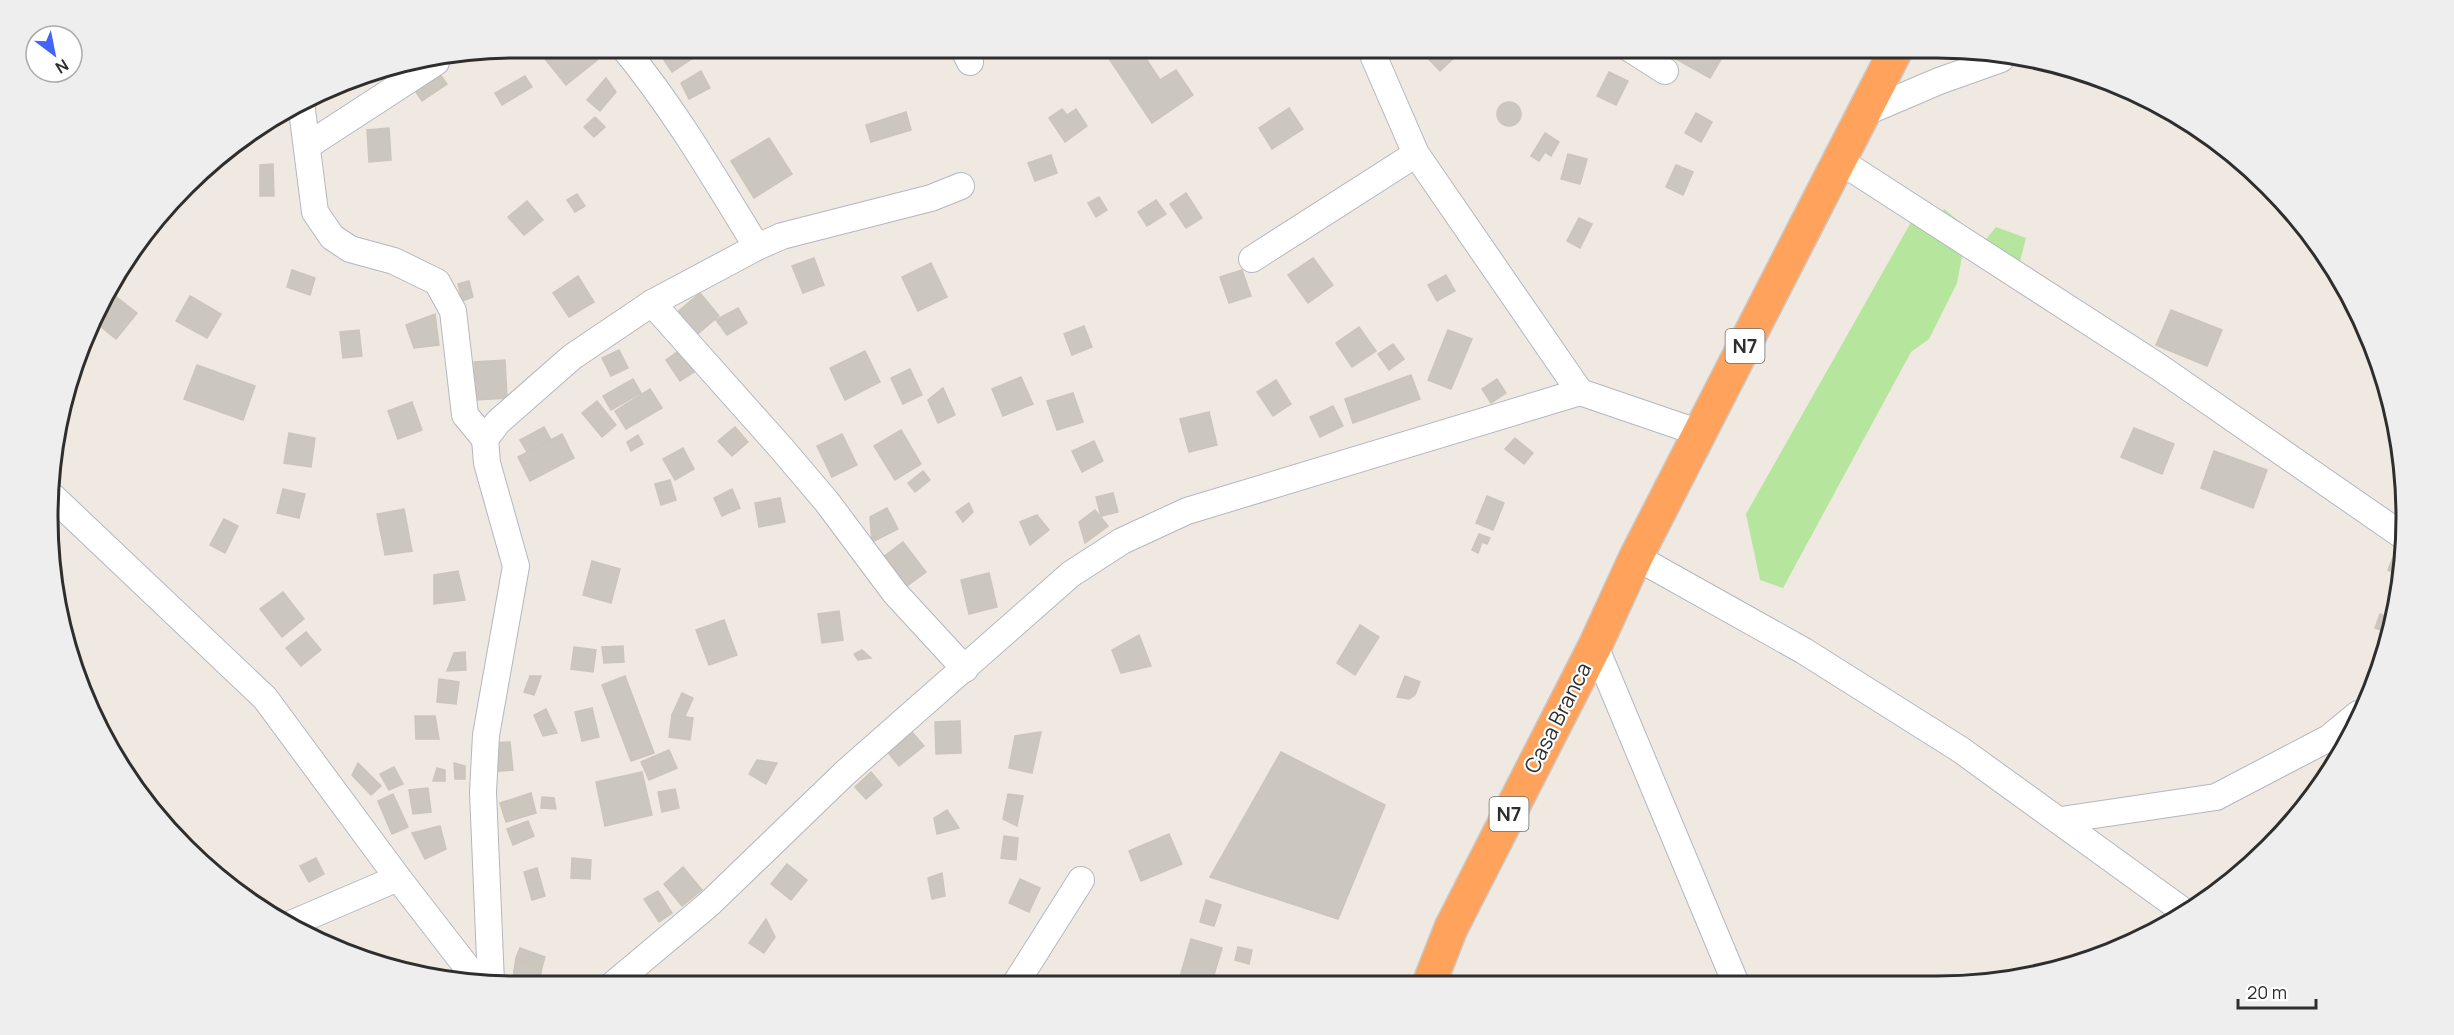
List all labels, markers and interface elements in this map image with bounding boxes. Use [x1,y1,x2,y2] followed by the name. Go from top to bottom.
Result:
[24,24,84,84] north arrow
[51,54,73,79] text: N
[1726,329,1764,363] road number: N7
[1517,657,1597,778] street label: Casa Branca
[1490,797,1528,831] road number: N7
[2238,972,2316,1010] scale bar
[2247,980,2287,1004] text: 20 m

